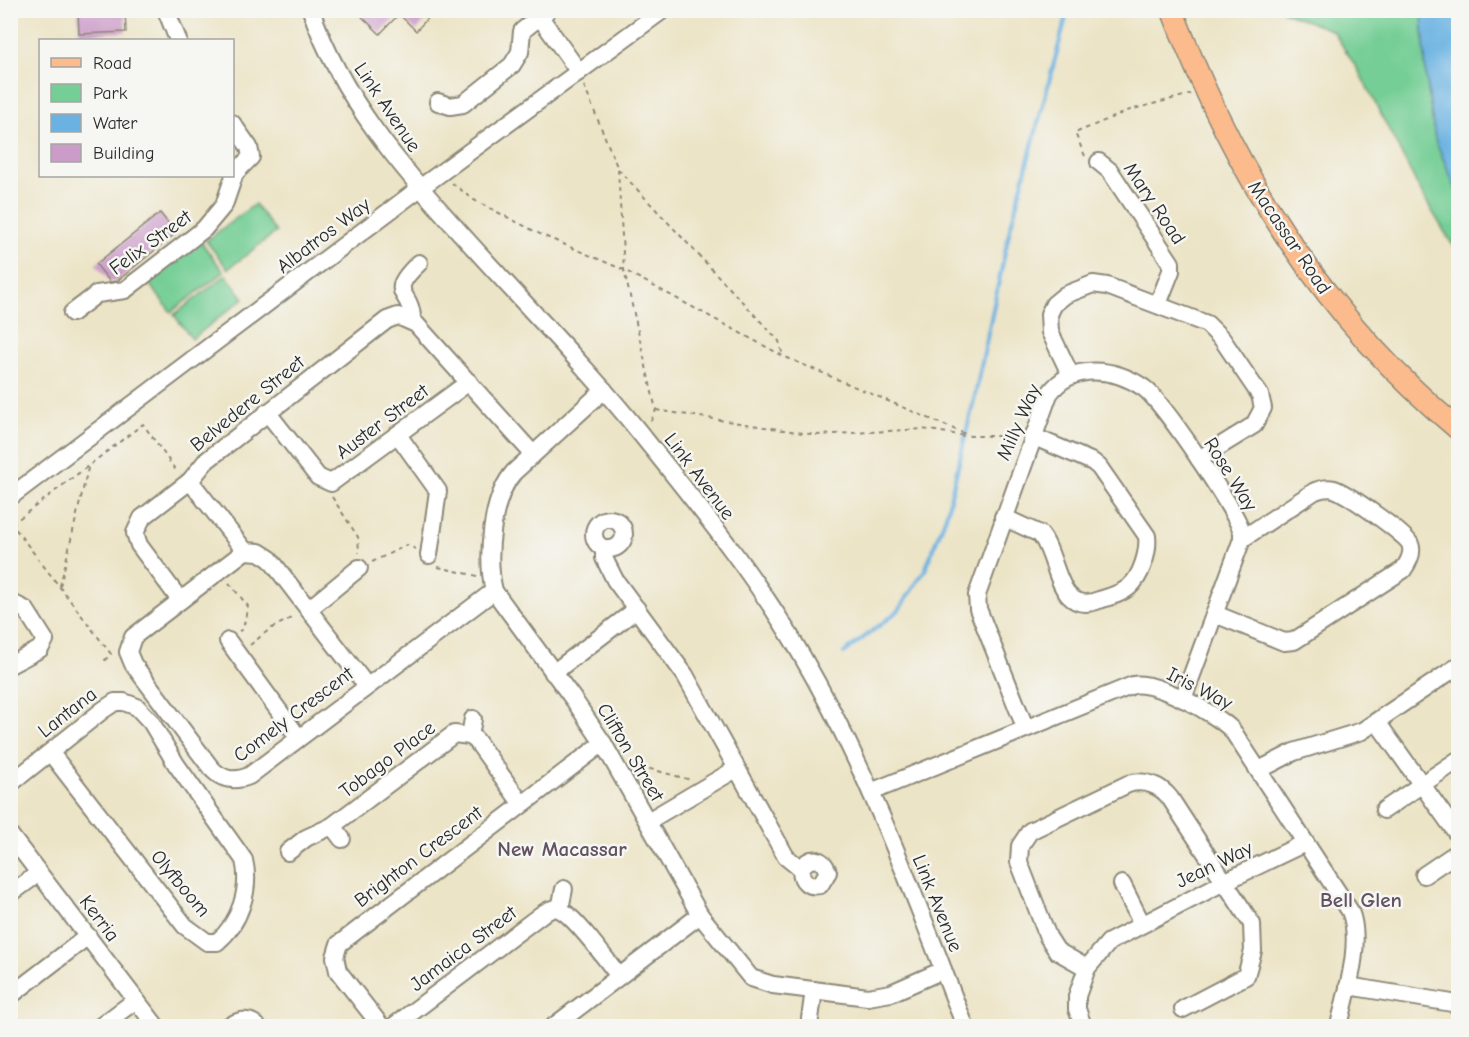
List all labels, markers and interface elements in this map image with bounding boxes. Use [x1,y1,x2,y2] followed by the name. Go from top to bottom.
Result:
[39,39,234,177] legend
[93,53,132,74] text: Road
[349,58,426,156] street label: Link Avenue
[93,83,128,104] text: Park
[93,113,138,134] text: Water
[93,143,155,164] text: Building
[1119,158,1190,249] street label: Mary Road
[1243,176,1336,298] street label: Macassar Road
[272,193,375,278] street label: Albatros Way
[105,204,197,280] street label: Felix Street
[186,350,310,456] street label: Belvedere Street
[331,378,434,464] street label: Auster Street
[991,381,1045,464] street label: Milly Way
[659,428,740,524] street label: Link Avenue
[1199,433,1262,515] street label: Rose Way
[229,661,359,767] street label: Comely Crescent
[1163,662,1236,715] street label: Iris Way
[33,682,101,742] street label: Lantana
[592,699,669,807] street label: Clifton Street
[335,716,440,803] street label: Tobago Place
[350,800,488,912] street label: Brighton Crescent
[1172,836,1256,893] street label: Jean Way
[497,837,627,861] district label: New Macassar
[146,845,215,921] street label: Olyfboom
[908,851,967,955] street label: Link Avenue
[1320,888,1402,912] district label: Bell Glen
[75,891,124,946] street label: Kerria
[405,900,522,996] street label: Jamaica Street

